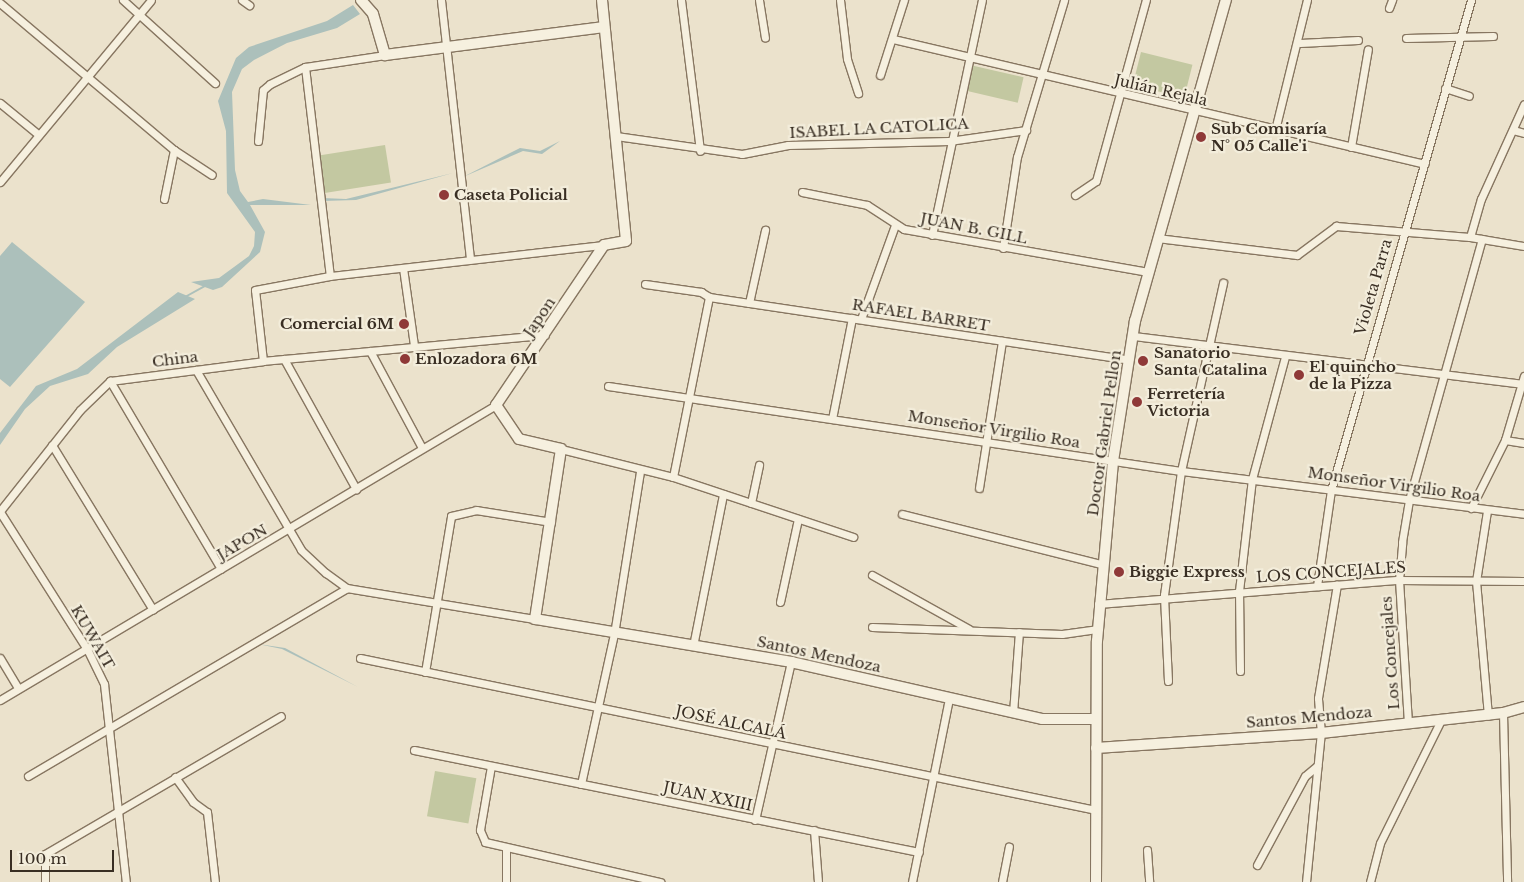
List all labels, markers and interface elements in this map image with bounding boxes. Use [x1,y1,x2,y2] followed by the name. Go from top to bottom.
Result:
[1113,71,1209,109] street label: Julián Rejala
[788,114,970,142] street label: ISABEL LA CATOLICA
[1211,119,1327,154] place label: Sub Comisaría N° 05 Calle'i
[1195,131,1207,143] marker: Sub Comisaría N° 05 Calle'i
[454,186,568,204] place label: Caseta Policial
[438,189,450,201] marker: Caseta Policial
[919,209,1029,247] street label: JUAN B. GILL
[1351,237,1395,337] street label: Violeta Parra
[519,294,559,340] street label: Japon
[851,295,991,335] street label: RAFAEL BARRET
[280,315,394,333] place label: Comercial 6M
[398,318,410,330] marker: Comercial 6M
[1154,343,1267,378] place label: Sanatorio Santa Catalina
[151,347,199,371] street label: China
[1083,349,1125,517] street label: Doctor Gabriel Pellon
[415,350,537,368] place label: Enlozadora 6M
[399,353,411,365] marker: Enlozadora 6M
[1136,354,1150,368] marker: Sanatorio Santa Catalina
[1309,357,1396,392] place label: El quincho de la Pizza
[1293,369,1305,381] marker: El quincho de la Pizza
[1147,384,1225,419] place label: Ferretería Victoria
[1131,396,1143,408] marker: Ferretería Victoria
[906,406,1082,452] street label: Monseñor Virgilio Roa
[1306,463,1482,505] street label: Monseñor Virgilio Roa
[214,520,270,564] street label: JAPON
[1256,558,1406,586] street label: LOS CONCEJALES
[1129,563,1245,581] place label: Biggie Express
[1113,566,1125,578] marker: Biggie Express
[1377,596,1403,710] street label: Los Concejales
[67,602,119,672] street label: KUWAIT
[755,632,883,676] street label: Santos Mendoza
[674,701,788,743] street label: JOSÉ ALCALÁ
[1245,703,1373,731] street label: Santos Mendoza
[662,778,754,814] street label: JUAN XXIII
[12,840,116,872] scale bar
[18,849,67,868] text: 100 m

